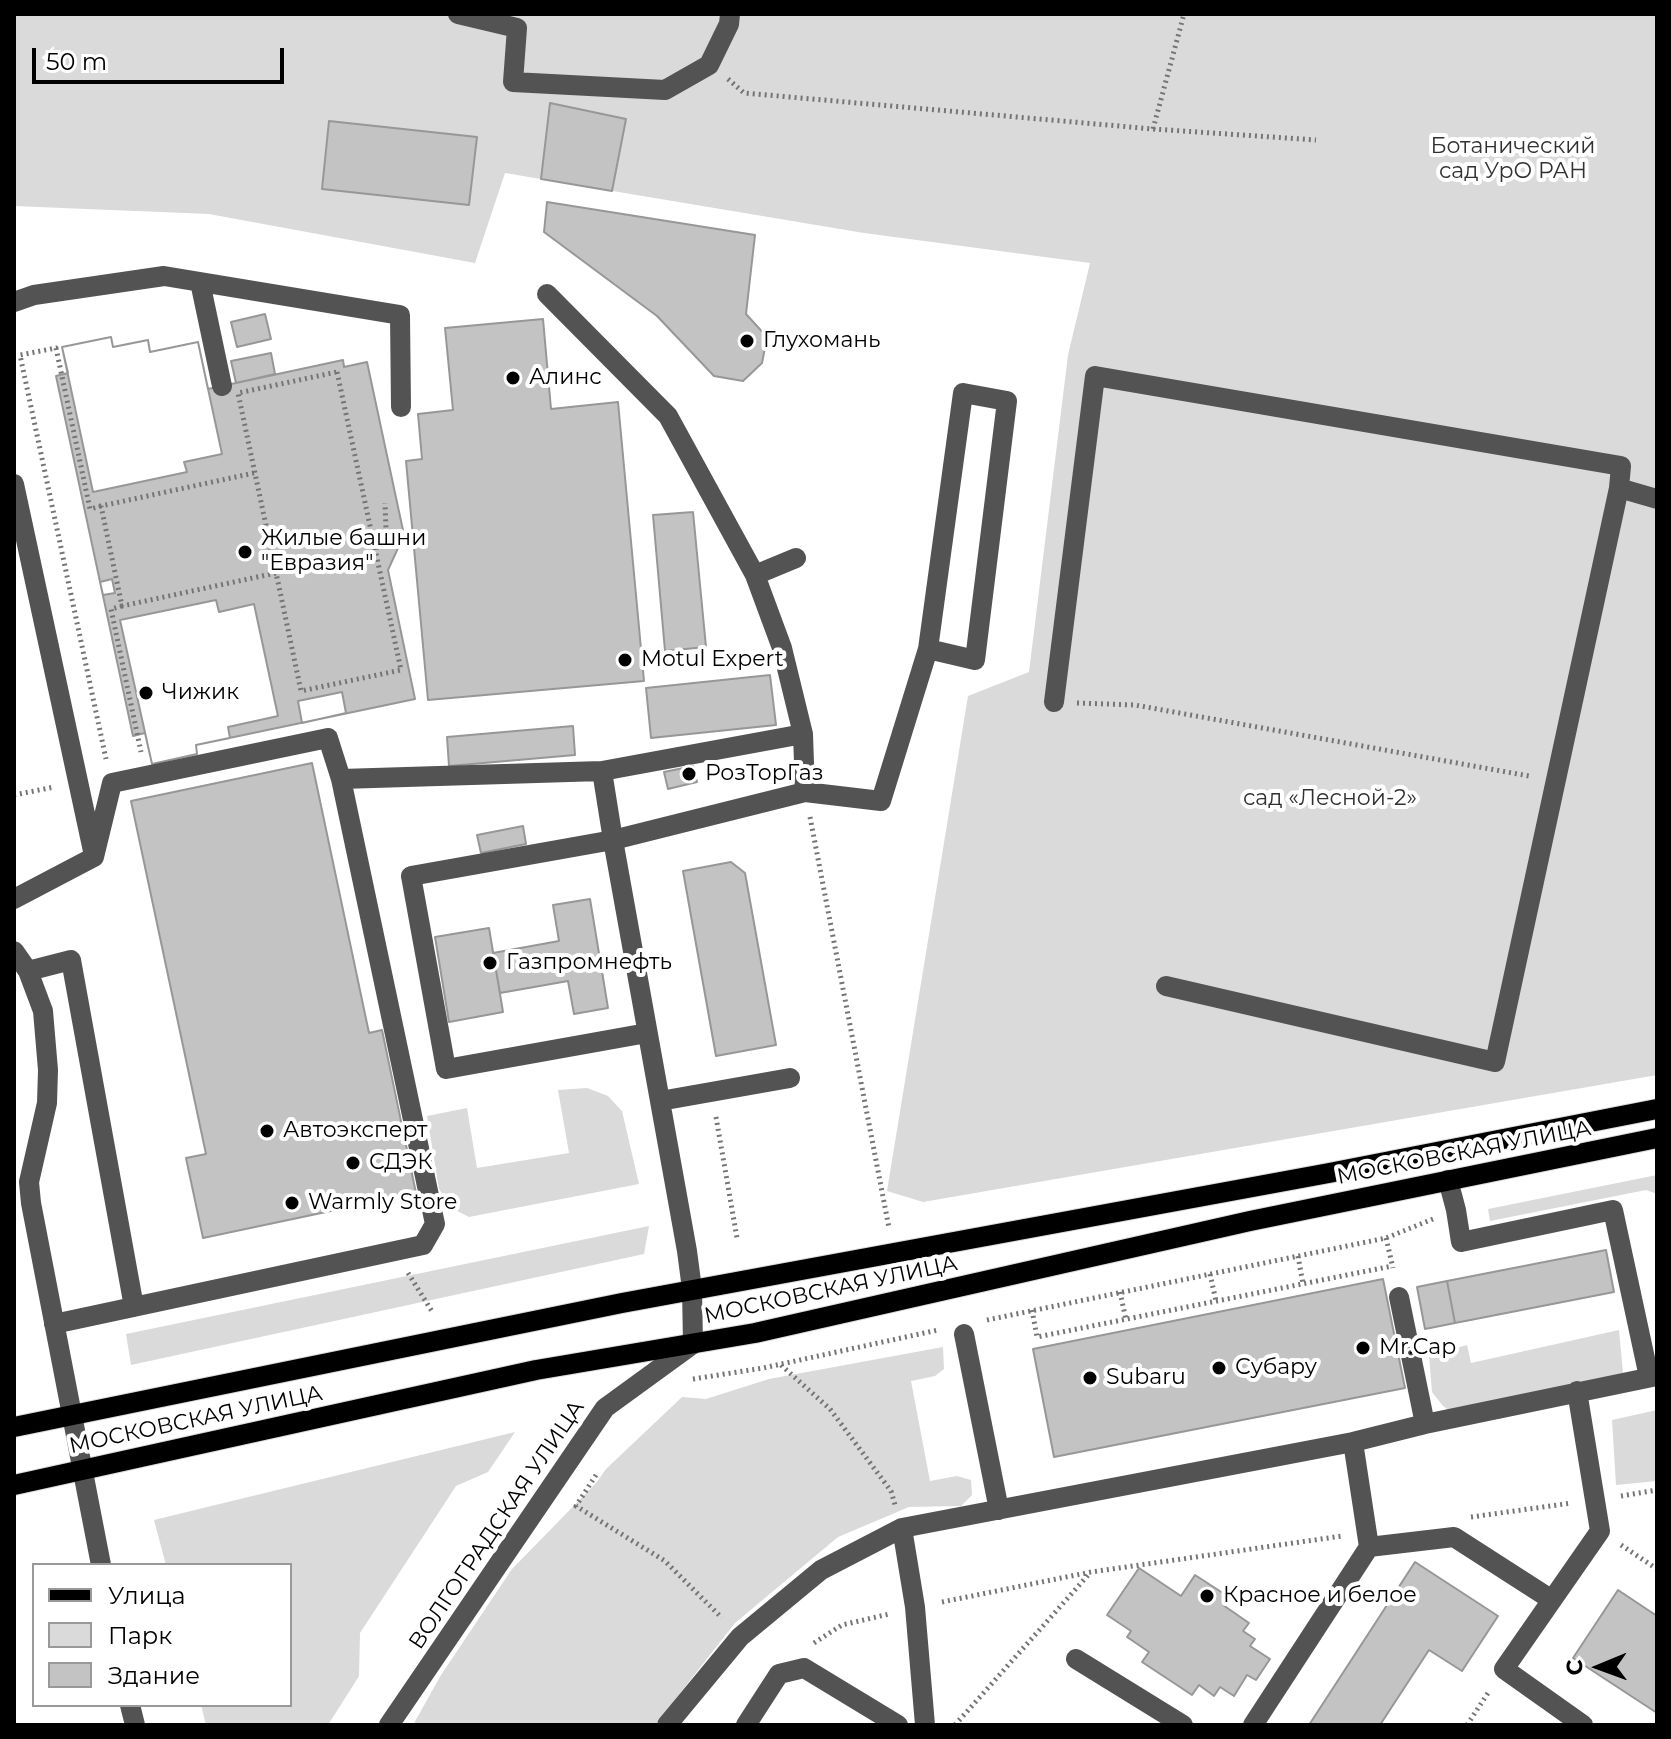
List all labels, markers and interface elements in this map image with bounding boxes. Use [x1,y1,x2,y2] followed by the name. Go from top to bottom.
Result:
[36,32,288,82] scale bar
[46,47,107,76] text: 50 m
[1431,134,1595,186] park label: Ботанический сад УрО РАН
[763,328,880,354] place label: Глухомань
[738,332,756,350] marker: Глухомань
[529,365,602,391] place label: Алинс
[504,369,522,387] marker: Алинс
[261,526,426,578] place label: Жилые башни "Евразия"
[236,543,254,561] marker: Жилые башни "Евразия"
[641,647,784,673] place label: Motul Expert
[616,651,634,669] marker: Motul Expert
[162,680,239,706] place label: Чижик
[137,684,155,702] marker: Чижик
[705,761,823,787] place label: РозТорГаз
[680,765,698,783] marker: РозТорГаз
[1243,786,1417,812] park label: сад «Лесной-2»
[506,950,672,976] place label: Газпромнефть
[481,954,499,972] marker: Газпромнефть
[1335,1115,1593,1191] street label: МОСКОВСКАЯ УЛИЦА
[283,1118,427,1144] place label: Автоэксперт
[258,1122,276,1140] marker: Автоэксперт
[369,1150,433,1176] place label: СДЭК
[344,1154,362,1172] marker: СДЭК
[308,1190,457,1216] place label: Warmly Store
[283,1194,301,1212] marker: Warmly Store
[702,1250,960,1330] street label: МОСКОВСКАЯ УЛИЦА
[1379,1335,1456,1361] place label: Mr.Cap
[1354,1339,1372,1357] marker: Mr.Cap
[1235,1355,1317,1381] place label: Субару
[1210,1359,1228,1377] marker: Субару
[1106,1365,1186,1391] place label: Subaru
[1081,1369,1099,1387] marker: Subaru
[67,1380,325,1460] street label: МОСКОВСКАЯ УЛИЦА
[404,1395,590,1655] street label: ВОЛГОГРАДСКАЯ УЛИЦА
[32,1563,292,1707] legend
[108,1581,186,1610] text: Улица
[1223,1583,1417,1609] place label: Красное и белое
[1198,1587,1216,1605] marker: Красное и белое
[108,1621,172,1650] text: Парк
[1559,1627,1639,1707] north arrow
[1561,1659,1588,1676] text: С
[108,1661,200,1690] text: Здание

